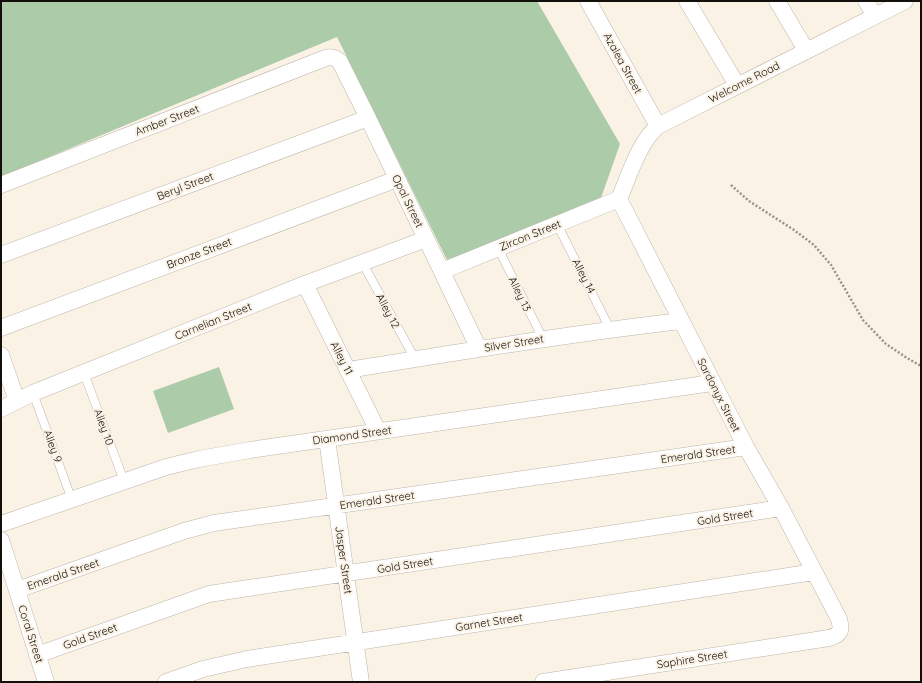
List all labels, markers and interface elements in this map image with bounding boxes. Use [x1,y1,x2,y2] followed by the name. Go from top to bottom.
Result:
[601,30,646,96] street label: Azalea Street
[706,58,782,106] street label: Welcome Road
[133,101,201,139] street label: Amber Street
[155,169,216,203] street label: Beryl Street
[389,172,427,230] street label: Opal Street
[497,216,563,254] street label: Zircon Street
[164,234,234,272] street label: Bronze Street
[569,256,599,296] street label: Alley 14
[506,274,535,314] street label: Alley 13
[373,291,403,331] street label: Alley 12
[173,299,254,343] street label: Carnelian Street
[483,331,545,355] street label: Silver Street
[328,339,356,377] street label: Alley 11
[694,356,744,435] street label: Sardonyx Street
[91,407,117,447] street label: Alley 10
[312,422,393,447] street label: Diamond Street
[41,428,65,464] street label: Alley 9
[660,442,737,466] street label: Emerald Street
[339,488,416,512] street label: Emerald Street
[696,506,754,528] street label: Gold Street
[332,525,356,595] street label: Jasper Street
[376,554,434,576] street label: Gold Street
[25,555,101,593] street label: Emerald Street
[15,603,47,665] street label: Coral Street
[454,610,524,634] street label: Garnet Street
[61,620,119,652] street label: Gold Street
[656,646,729,671] street label: Saphire Street

